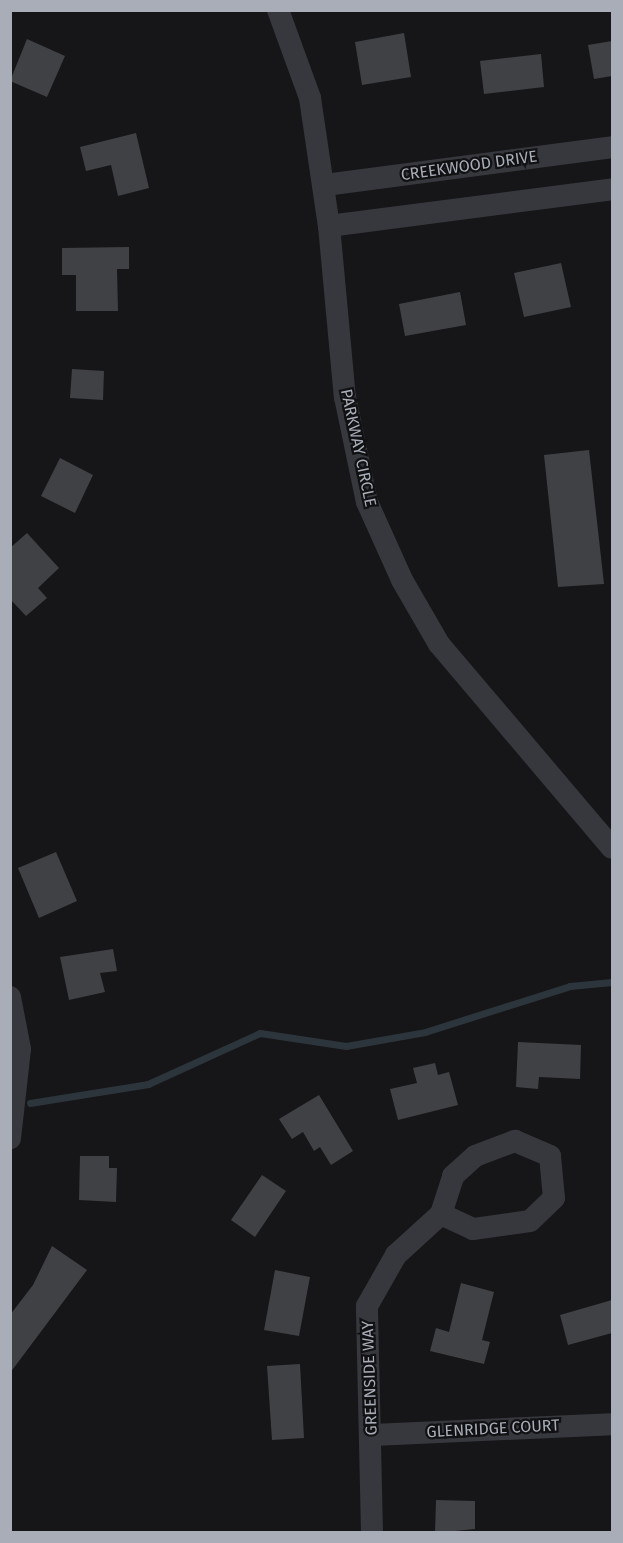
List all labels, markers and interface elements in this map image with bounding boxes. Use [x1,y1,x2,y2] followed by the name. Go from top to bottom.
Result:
[400,147,538,185] street label: CREEKWOOD DRIVE
[336,387,380,509] street label: PARKWAY CIRCLE
[358,1320,382,1436] street label: GREENSIDE WAY
[426,1416,560,1442] street label: GLENRIDGE COURT

